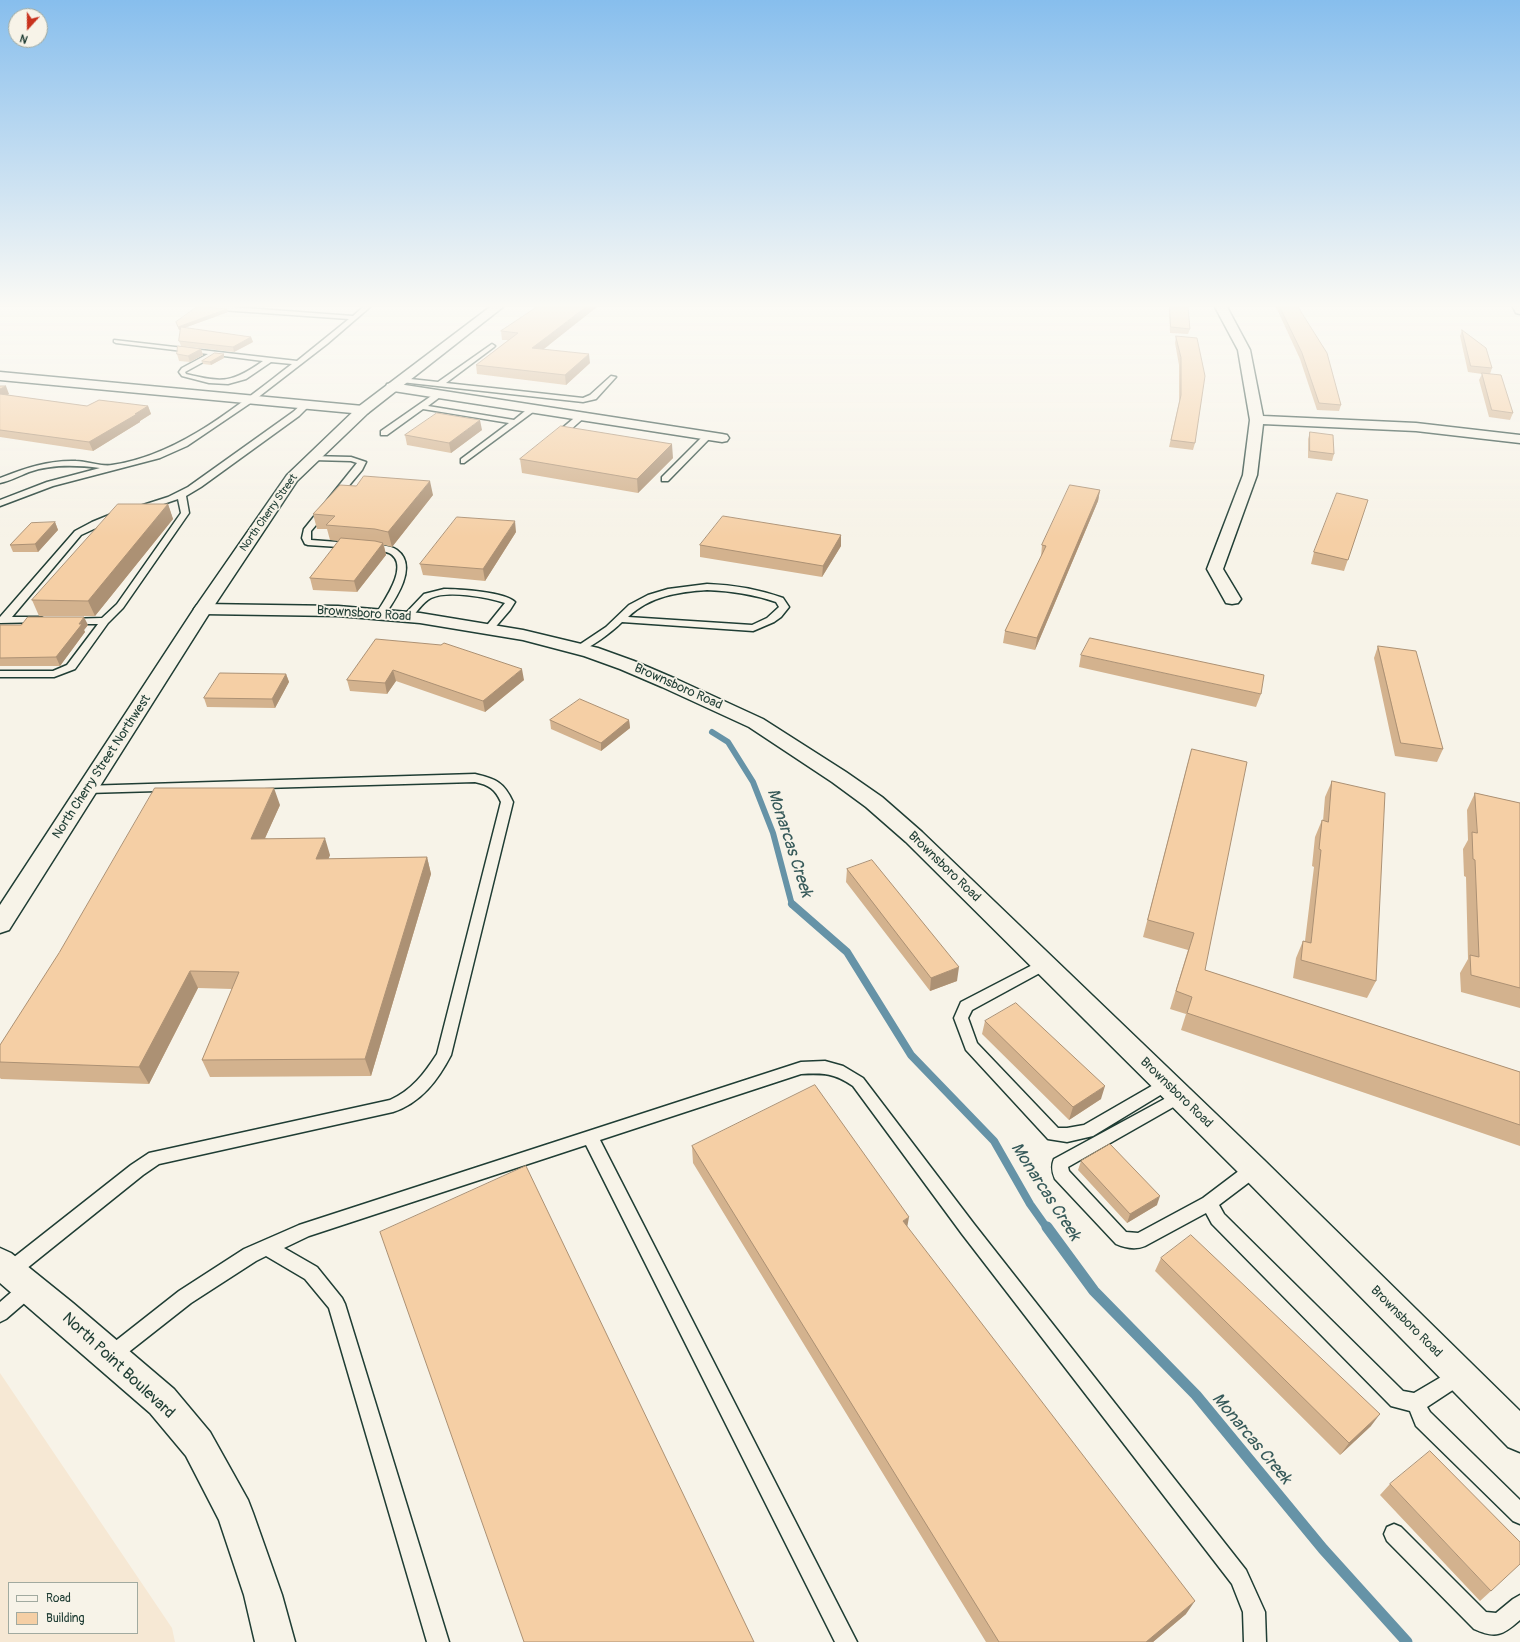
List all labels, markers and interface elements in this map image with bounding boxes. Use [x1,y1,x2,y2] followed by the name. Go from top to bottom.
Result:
[8,8,48,48] north arrow
[18,31,30,46] text: N
[237,472,301,554] street label: North Cherry Street
[316,603,412,625] street label: Brownsboro Road
[632,661,724,713] street label: Brownsboro Road
[49,692,155,842] street label: North Cherry Street Northwest
[762,786,816,900] water label: Monarcas Creek
[905,828,983,906] street label: Brownsboro Road
[1137,1054,1215,1132] street label: Brownsboro Road
[1006,1139,1084,1245] water label: Monarcas Creek
[1367,1283,1445,1361] street label: Brownsboro Road
[58,1309,178,1423] street label: North Point Boulevard
[1207,1389,1295,1489] water label: Monarcas Creek
[8,1582,138,1634] legend
[46,1591,71,1606] text: Road
[46,1611,85,1626] text: Building

